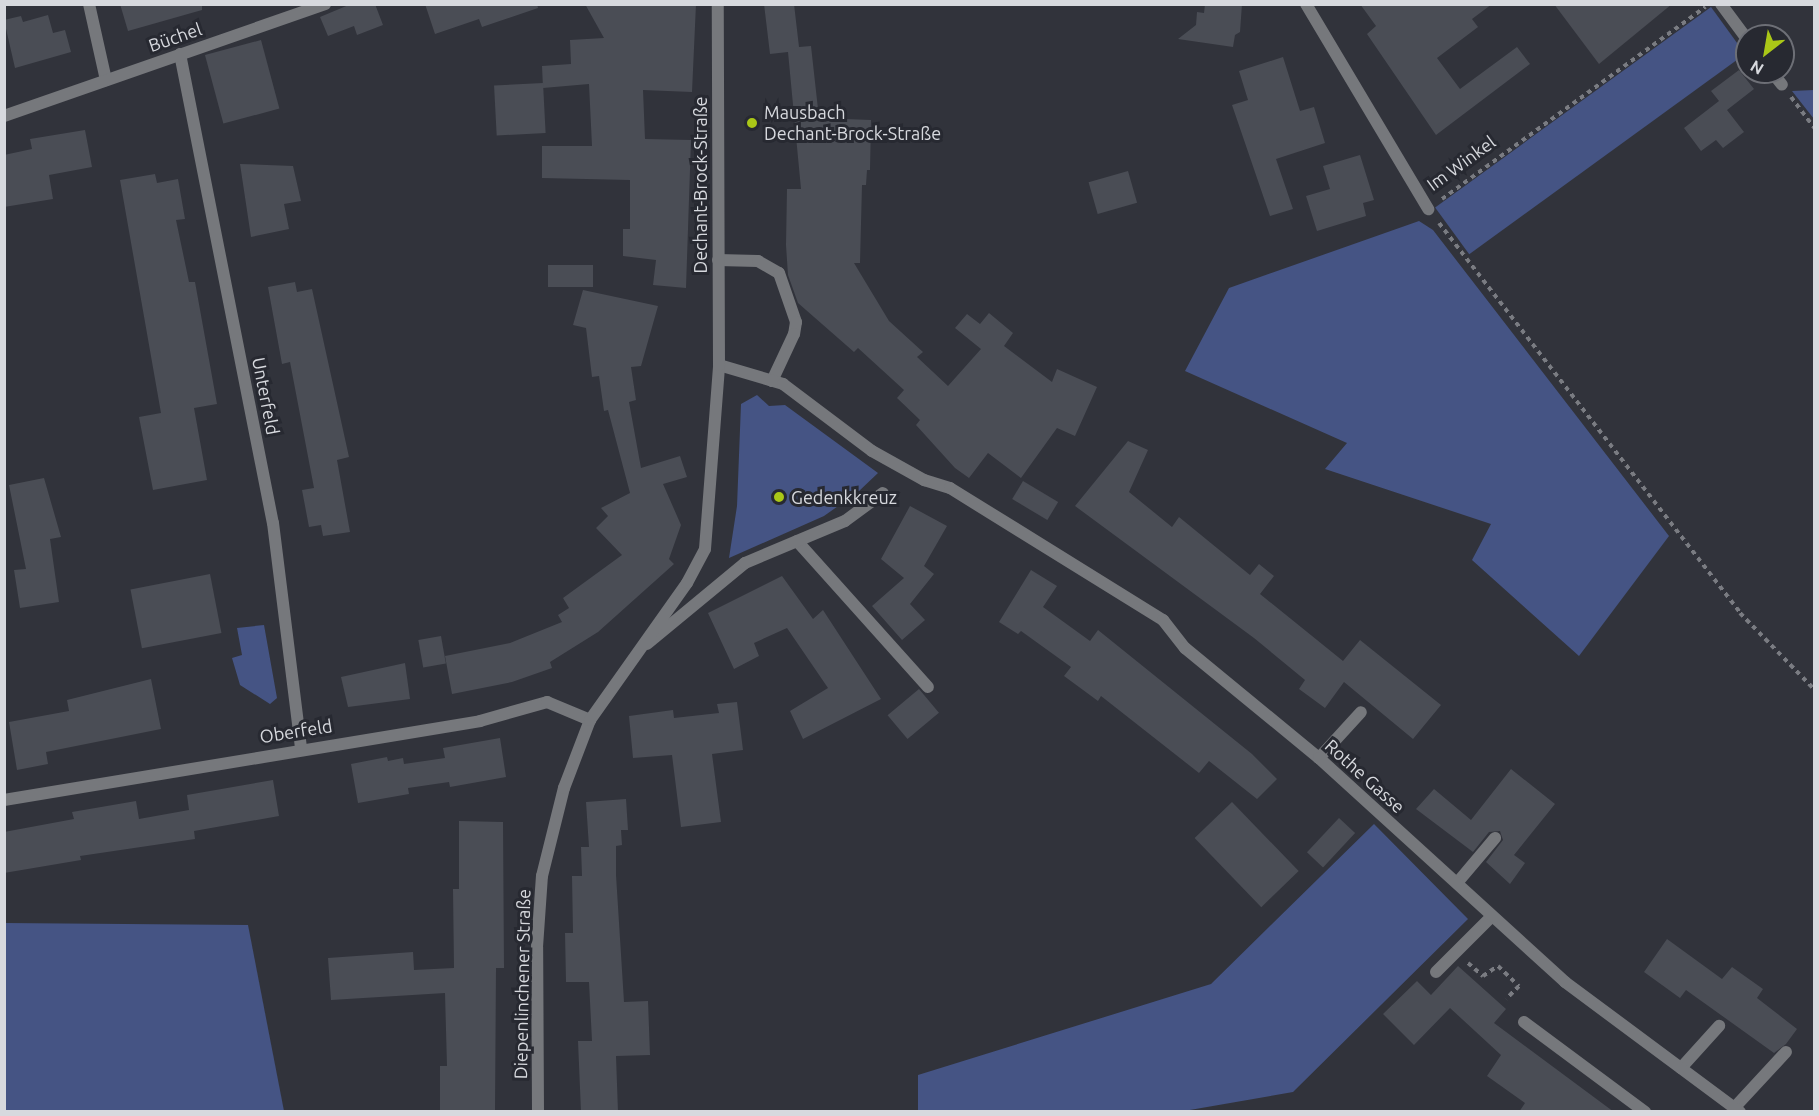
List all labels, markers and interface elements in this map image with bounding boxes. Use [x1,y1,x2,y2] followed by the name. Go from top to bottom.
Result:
[145,18,205,56] street label: Büchel
[1735,24,1795,84] north arrow
[1747,57,1767,79] text: N
[689,96,711,274] street label: Dechant-Brock-Straße
[764,102,941,144] place label: Mausbach Dechant-Brock-Straße
[745,116,759,130] marker: Mausbach Dechant-Brock-Straße
[1423,131,1499,195] street label: Im Winkel
[248,355,284,437] street label: Unterfeld
[791,486,897,508] place label: Gedenkkreuz
[772,490,786,504] marker: Gedenkkreuz
[258,715,334,747] street label: Oberfeld
[1321,735,1409,817] street label: Rothe Gasse
[510,889,534,1079] street label: Diepenlinchener Straße

